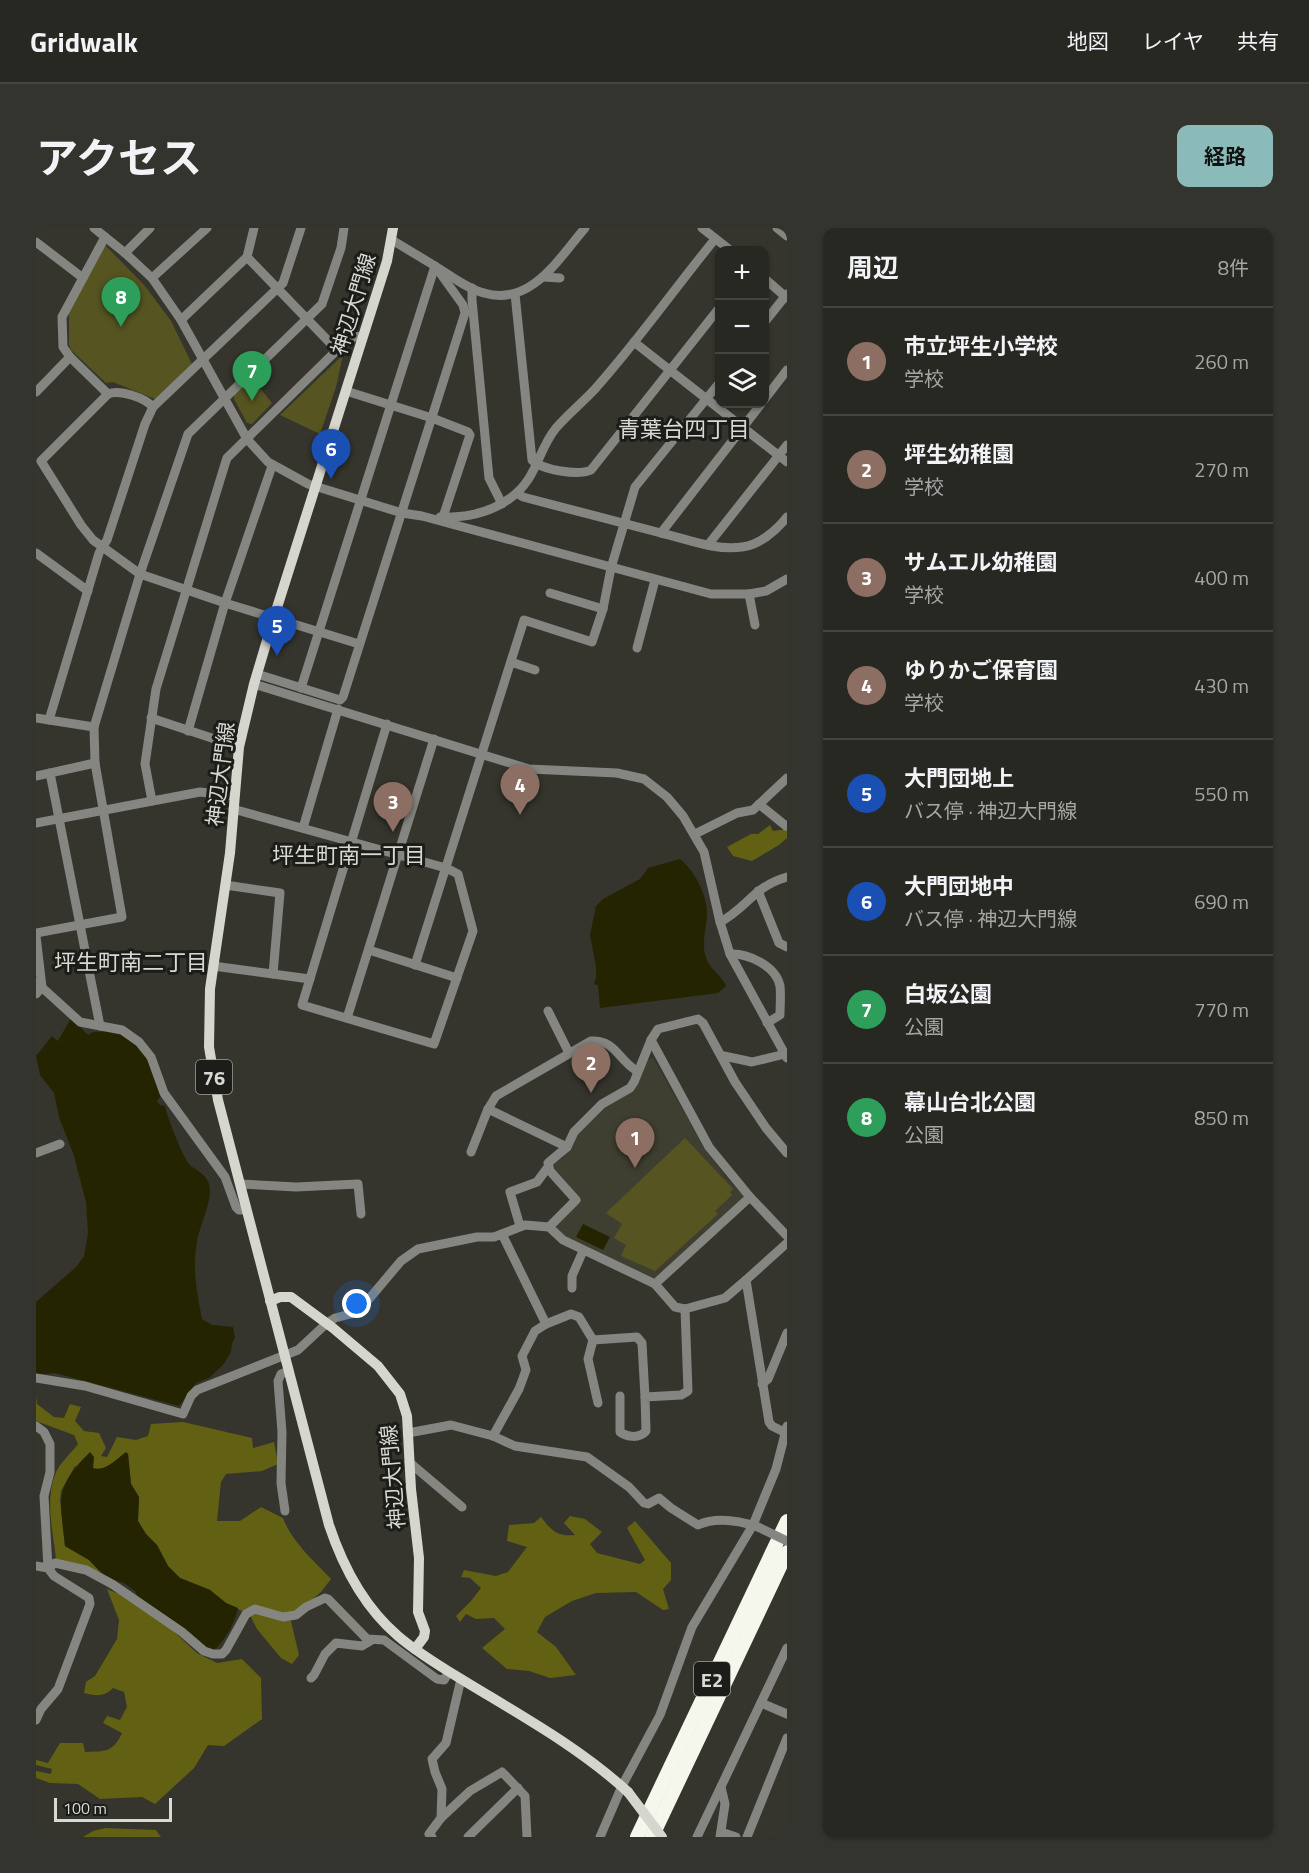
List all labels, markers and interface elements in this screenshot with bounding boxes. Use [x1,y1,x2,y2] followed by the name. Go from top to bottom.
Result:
[30,20,138,63] text: Gridwalk
[1067,25,1109,57] text: 地図
[1142,25,1204,57] text: レイヤ
[1237,25,1279,57] text: 共有
[36,125,202,189] text: アクセス
[1177,125,1273,187] button: 経路
[715,246,769,408] map controls
[715,246,769,300] button: +
[847,248,899,287] text: 周辺
[322,249,384,359] street label: 神辺大門線
[1218,252,1249,283] text: 8件
[102,278,140,327] pin: 8
[715,300,769,354] button: −
[904,329,1058,363] text: 市立坪生小学校
[861,346,872,377] text: 1
[1194,346,1249,377] text: 260 m
[232,352,272,401] pin: 7
[715,354,769,408] button: layers
[904,363,944,394] text: 学校
[618,412,750,446] district label: 青葉台四丁目
[312,430,350,479] pin: 6
[904,437,1014,471] text: 坪生幼稚園
[861,454,872,485] text: 2
[1194,454,1249,485] text: 270 m
[904,471,944,502] text: 学校
[904,545,1058,579] text: サムエル幼稚園
[861,562,872,593] text: 3
[1194,562,1249,593] text: 400 m
[904,579,944,610] text: 学校
[258,606,296,656] pin: 5
[904,653,1058,687] text: ゆりかご保育園
[861,670,872,701] text: 4
[1194,670,1249,701] text: 430 m
[904,687,944,718] text: 学校
[198,720,242,828] street label: 神辺大門線
[904,761,1014,795] text: 大門団地上
[500,766,540,815] pin: 4
[861,778,872,809] text: 5
[1194,778,1249,809] text: 550 m
[374,782,412,832] pin: 3
[904,795,1077,826] text: バス停 · 神辺大門線
[272,838,426,872] district label: 坪生町南一丁目
[904,869,1014,903] text: 大門団地中
[861,886,872,917] text: 6
[1194,886,1249,917] text: 690 m
[904,903,1077,934] text: バス停 · 神辺大門線
[54,945,208,979] district label: 坪生町南二丁目
[904,977,992,1011] text: 白坂公園
[861,994,872,1025] text: 7
[1194,994,1249,1025] text: 770 m
[904,1011,944,1042] text: 公園
[572,1044,610,1093] pin: 2
[196,1060,232,1094] road number: 76
[904,1085,1036,1119] text: 幕山台北公園
[861,1102,872,1133] text: 8
[1194,1102,1249,1133] text: 850 m
[616,1118,654,1168] pin: 1
[904,1119,944,1150] text: 公園
[342,1289,371,1318] your location
[371,1423,413,1531] street label: 神辺大門線
[694,1662,730,1696] road number: E2
[54,1795,172,1822] scale bar
[63,1796,107,1820] text: 100 m

